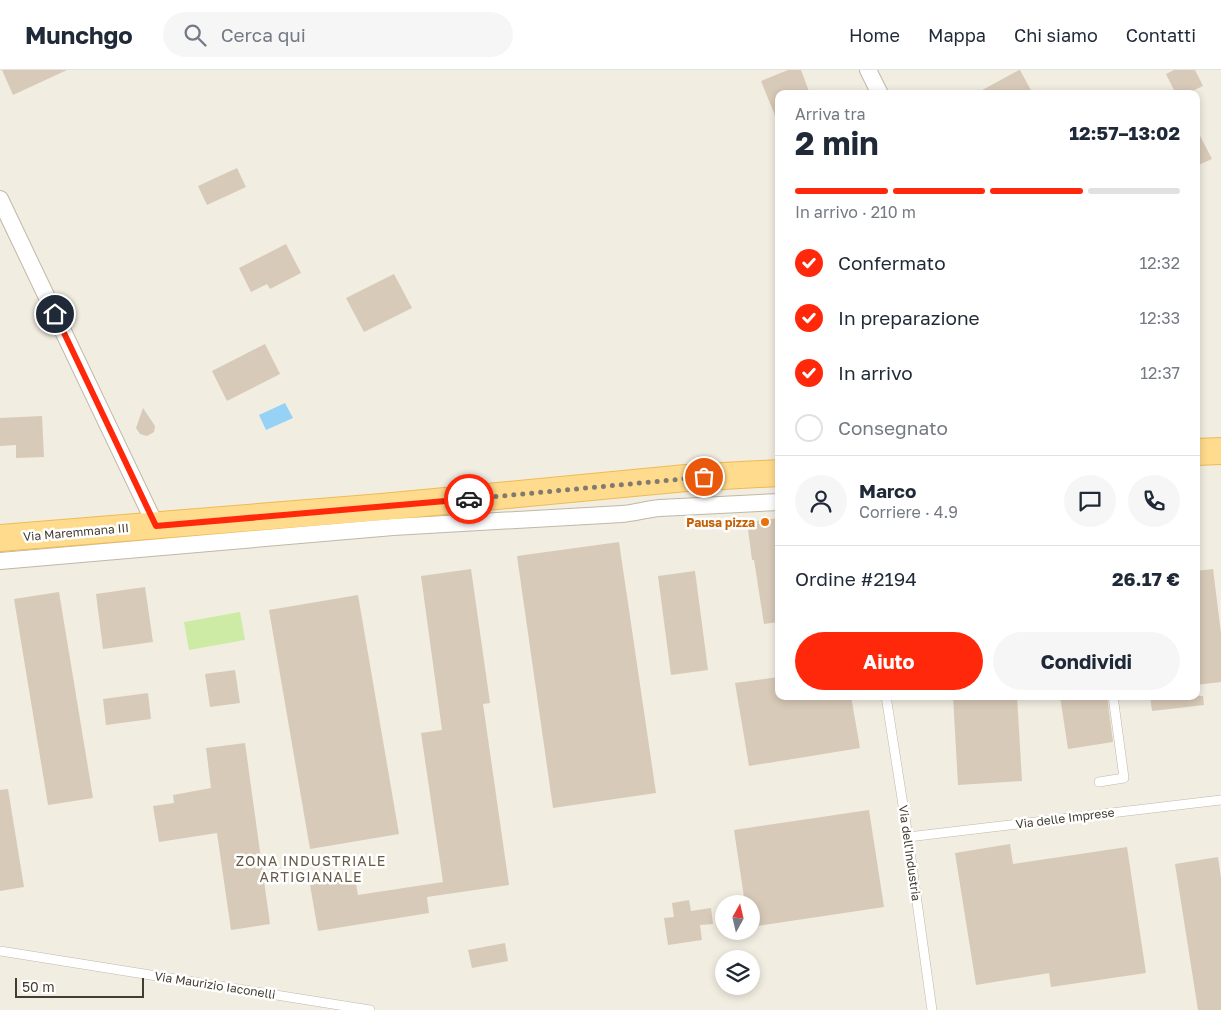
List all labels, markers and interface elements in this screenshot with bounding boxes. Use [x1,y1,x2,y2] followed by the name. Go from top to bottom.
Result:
[163,12,513,57] search box
[25,20,133,49] text: Munchgo
[181,21,209,49] icon: search
[221,23,306,46] text: Cerca qui
[849,24,900,46] text: Home
[928,24,986,46] text: Mappa
[1014,24,1098,46] text: Chi siamo
[1126,24,1196,46] text: Contatti
[795,104,866,124] text: Arriva tra
[1069,121,1180,144] text: 12:57–13:02
[795,124,879,162] text: 2 min
[795,202,916,222] text: In arrivo · 210 m
[795,249,823,277] icon: check
[838,251,946,274] text: Confermato
[1140,253,1180,273] text: 12:32
[34,293,76,335] pin
[41,300,69,328] icon: home
[795,304,823,332] icon: check
[838,306,980,329] text: In preparazione
[1139,308,1180,328] text: 12:33
[795,359,823,387] icon: check
[838,361,913,384] text: In arrivo
[1140,363,1180,383] text: 12:37
[838,416,948,439] text: Consegnato
[683,456,725,498] pin
[690,463,718,491] icon: bag
[444,474,494,524] courier
[795,475,847,527] button: person
[1064,475,1116,527] button: chat
[1128,475,1180,527] button: phone
[859,479,916,502] text: Marco
[455,485,483,513] icon: car
[859,502,958,522] text: Corriere · 4.9
[686,515,755,530] place label: Pausa pizza
[759,516,771,528] marker: Pausa pizza
[22,520,130,544] street label: Via Maremmana III
[795,567,917,590] text: Ordine #2194
[1112,567,1180,590] text: 26.17 €
[795,632,983,690] button: Aiuto
[993,632,1180,690] button: Condividi
[896,804,924,902] street label: Via dell'Industria
[1015,804,1115,832] street label: Via delle Imprese
[236,852,386,885] district label: ZONA INDUSTRIALE ARTIGIANALE
[715,895,760,940] north arrow
[715,895,760,995] map controls
[715,950,760,995] button: layers
[153,968,277,1002] street label: Via Maurizio Iaconelli
[15,975,144,998] scale bar
[22,978,55,995] text: 50 m

